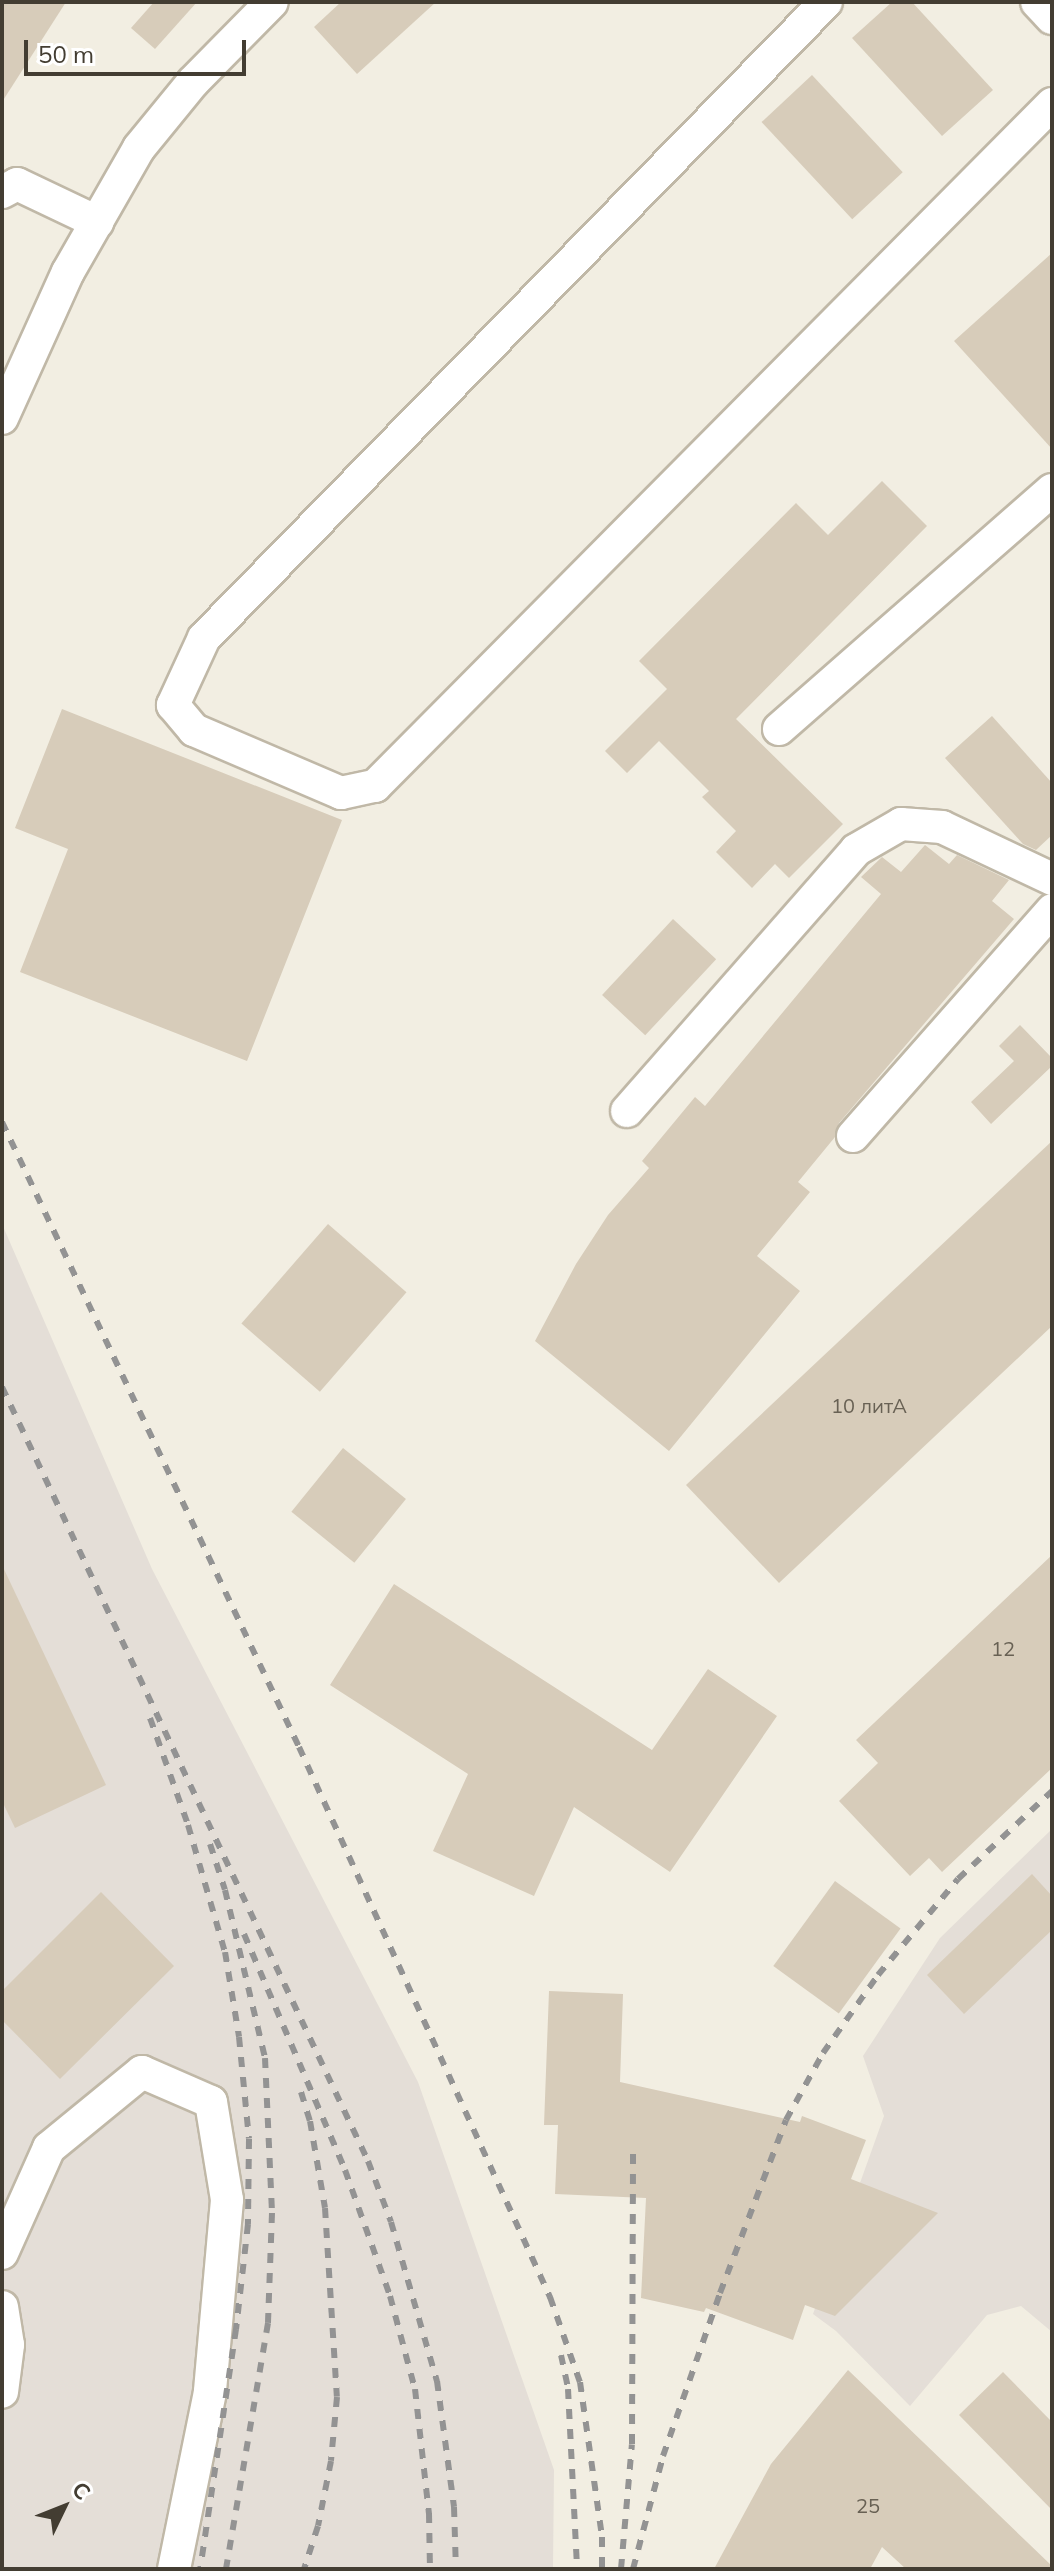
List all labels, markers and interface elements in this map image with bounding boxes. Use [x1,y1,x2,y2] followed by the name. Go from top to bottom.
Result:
[28,24,250,74] scale bar
[38,39,94,69] text: 50 m
[831,1393,907,1417] house number: 10 литА
[991,1636,1015,1660] house number: 12
[24,2467,104,2547] north arrow
[66,2476,97,2506] text: С
[856,2493,880,2517] house number: 25

